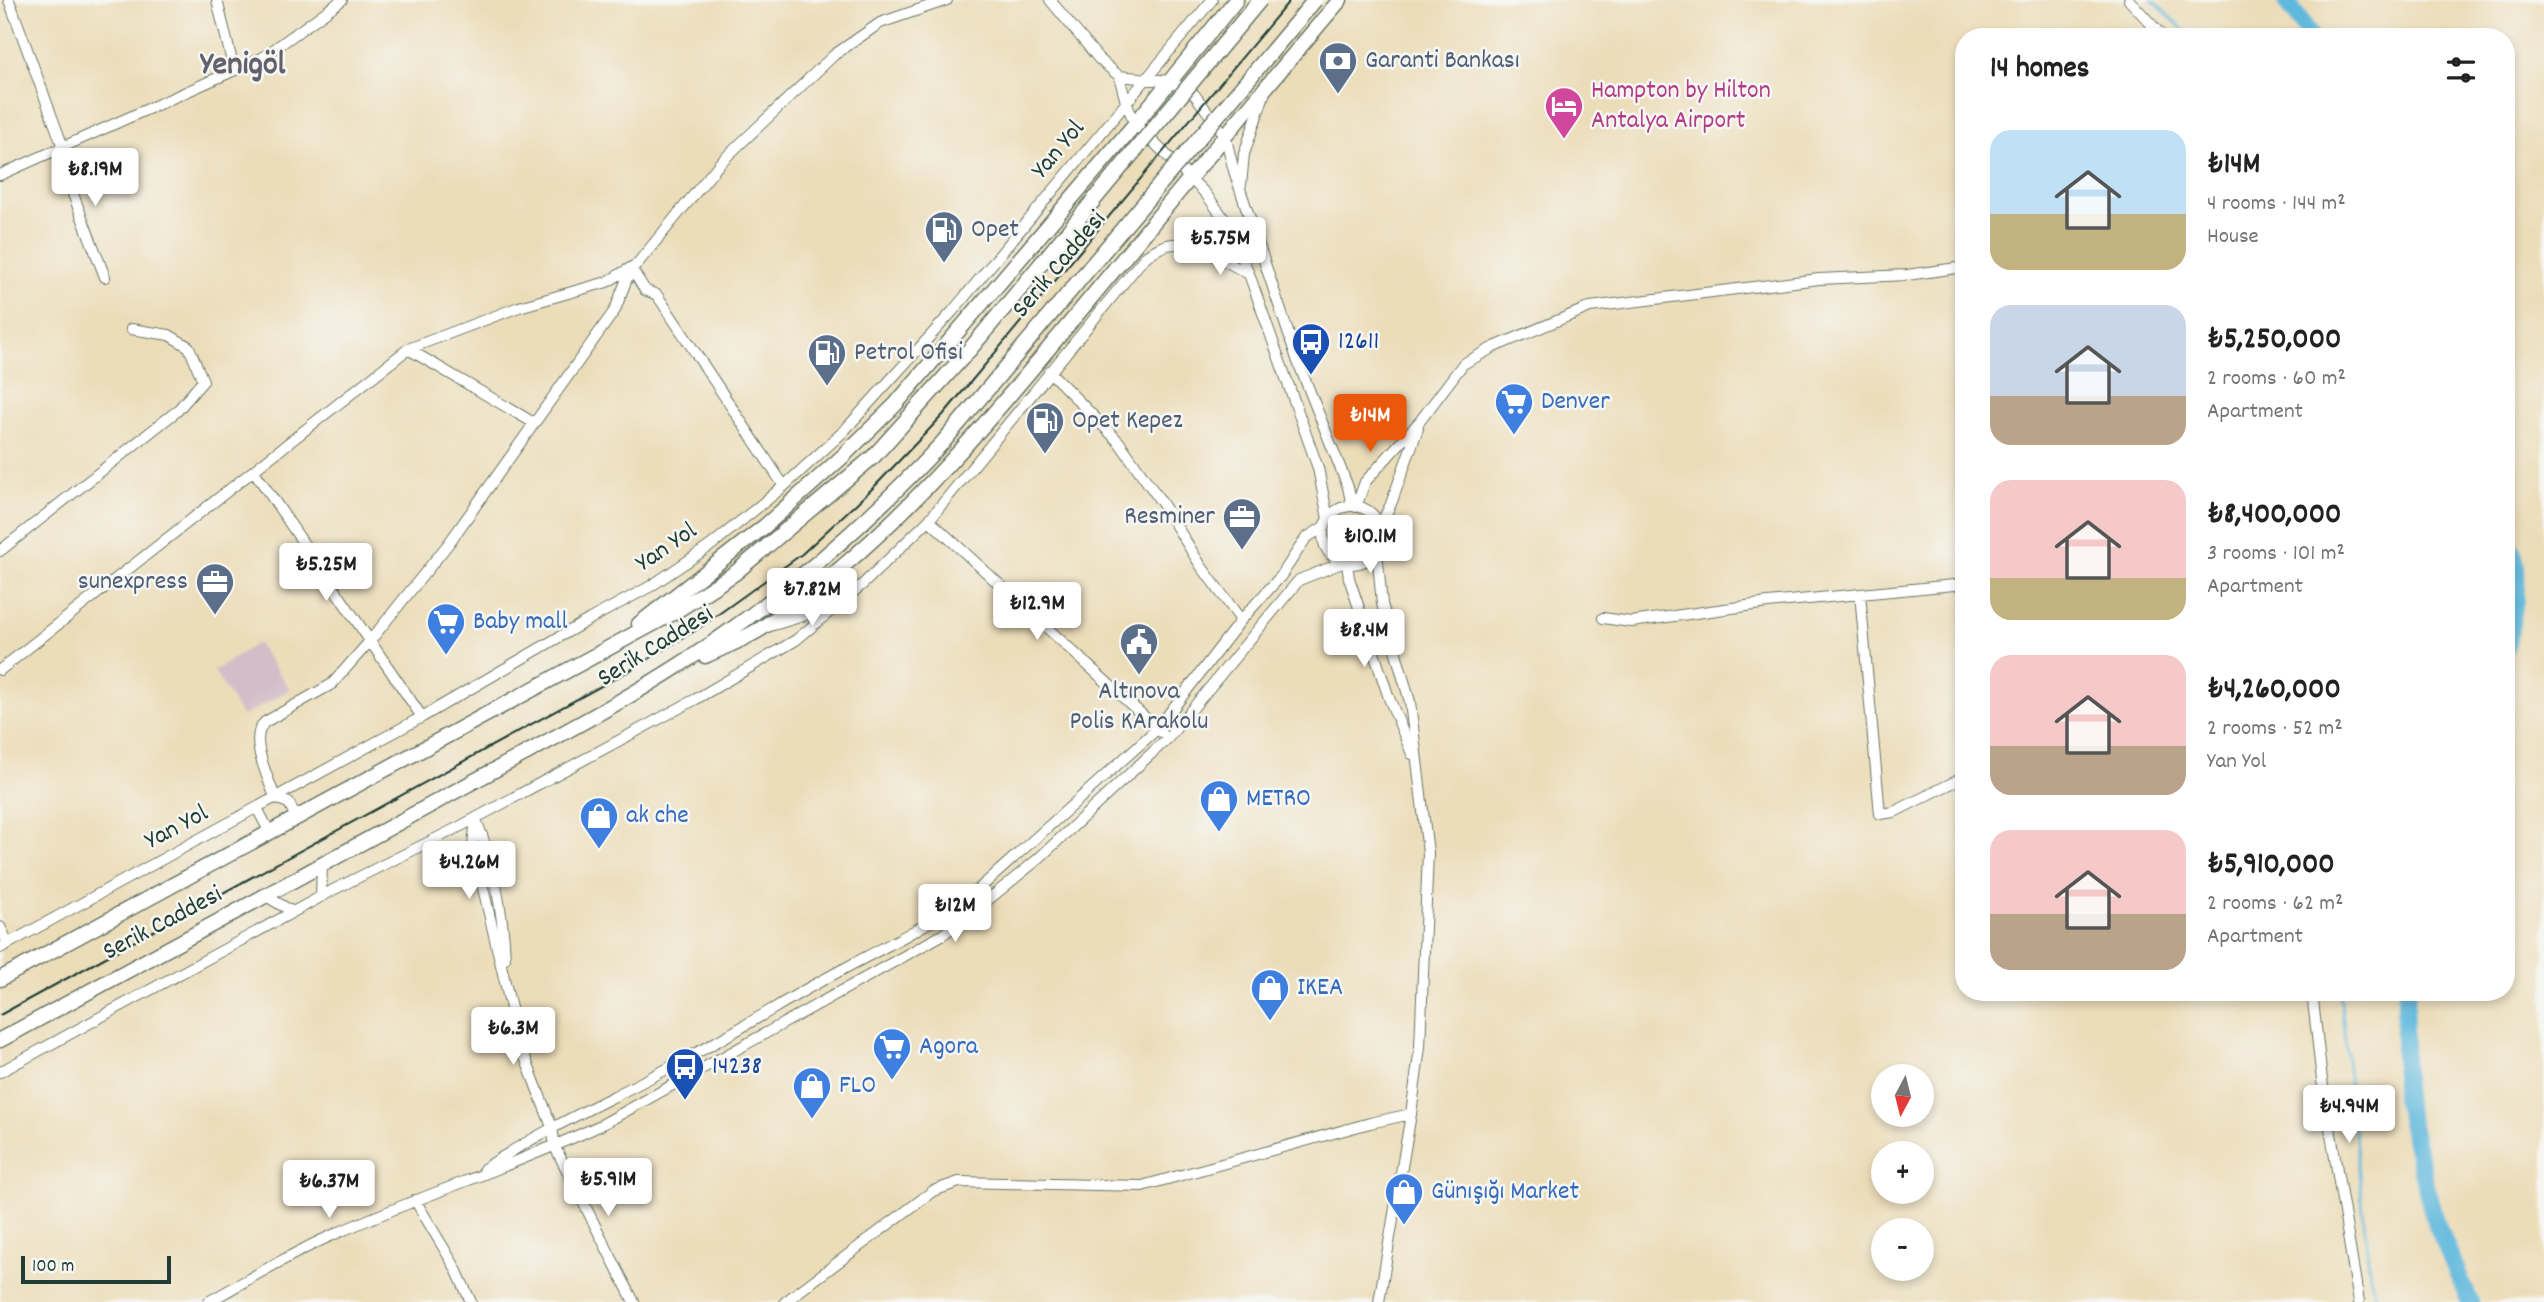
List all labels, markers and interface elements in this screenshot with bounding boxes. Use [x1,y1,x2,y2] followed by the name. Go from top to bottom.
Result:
[1317,40,1359,95] bank icon: Garanti Bankası
[200,43,286,90] district label: Yenigöl
[1365,43,1520,80] place label: Garanti Bankası
[1990,49,2089,92] text: 14 homes
[2442,51,2480,89] icon: filters
[1591,73,1771,140] place label: Hampton by Hilton Antalya Airport
[1543,85,1585,140] hotel icon: Hampton by Hilton Antalya Airport
[1023,112,1095,188] street label: Yan Yol
[2207,145,2260,188] text: ₺14M
[38,148,152,208] pin: ₺8.19M
[68,154,122,187] text: ₺8.19M
[2046,158,2130,242] icon: home
[2207,188,2346,221] text: 4 rooms · 144 m²
[1004,203,1116,327] street label: Serik Caddesi
[923,209,965,264] fuel station icon: Opet
[971,212,1019,249] place label: Opet
[1163,218,1277,277] pin: ₺5.75M
[2207,221,2259,254] text: House
[1190,223,1250,256] text: ₺5.75M
[2207,320,2341,363] text: ₺5,250,000
[1290,321,1332,376] bus stop icon: 12611
[1338,324,1379,361] place label: 12611
[806,332,848,387] fuel station icon: Petrol Ofisi
[2046,333,2130,417] icon: home
[854,335,963,372] place label: Petrol Ofisi
[2207,363,2346,396] text: 2 rooms · 60 m²
[1493,381,1535,436] supermarket icon: Denver
[1541,384,1610,421] place label: Denver
[1329,394,1411,454] pin: ₺14M
[2207,396,2303,429] text: Apartment
[1024,400,1066,455] fuel station icon: Opet Kepez
[1350,400,1390,433] text: ₺14M
[1072,403,1183,440] place label: Opet Kepez
[2207,495,2341,538] text: ₺8,400,000
[1221,496,1263,551] office icon: Resminer
[1124,499,1215,536] place label: Resminer
[2046,508,2130,592] icon: home
[629,514,705,582] street label: Yan Yol
[1313,516,1427,575] pin: ₺10.1M
[1344,521,1396,554] text: ₺10.1M
[2207,538,2345,571] text: 3 rooms · 101 m²
[269,544,383,603] pin: ₺5.25M
[295,549,357,582] text: ₺5.25M
[194,561,236,616] office icon: sunexpress
[78,564,188,601] place label: sunexpress
[755,568,869,628] pin: ₺7.82M
[2207,571,2303,604] text: Apartment
[783,574,841,607] text: ₺7.82M
[980,582,1094,642] pin: ₺12.9M
[1009,588,1065,621] text: ₺12.9M
[591,597,721,697] street label: Serik Caddesi
[425,601,467,656] supermarket icon: Baby mall
[473,604,568,641] place label: Baby mall
[1315,610,1413,669] pin: ₺8.4M
[1340,615,1388,648] text: ₺8.4M
[1118,621,1160,676] public building icon: Altınova Polis KArakolu
[2207,670,2341,713] text: ₺4,260,000
[1070,674,1208,741] place label: Altınova Polis KArakolu
[2046,683,2130,767] icon: home
[2207,713,2343,746] text: 2 rooms · 52 m²
[2207,746,2266,779] text: Yan Yol
[1198,778,1240,833] shop icon: METRO
[1246,781,1311,818] place label: METRO
[578,795,620,850] shop icon: ak che
[139,796,215,860] street label: Yan Yol
[626,798,689,835] place label: ak che
[412,842,526,901] pin: ₺4.26M
[2207,845,2335,888] text: ₺5,910,000
[439,847,499,880] text: ₺4.26M
[2046,858,2130,942] icon: home
[97,877,230,971] street label: Serik Caddesi
[914,884,996,944] pin: ₺12M
[2207,888,2343,921] text: 2 rooms · 62 m²
[934,890,976,923] text: ₺12M
[2207,921,2303,954] text: Apartment
[1249,967,1291,1022] shop icon: IKEA
[1297,970,1343,1007] place label: IKEA
[464,1007,562,1067] pin: ₺6.3M
[487,1013,539,1046] text: ₺6.3M
[871,1026,913,1081] supermarket icon: Agora
[919,1029,979,1066] place label: Agora
[664,1046,706,1101] bus stop icon: 14238
[712,1049,762,1086] place label: 14238
[1871,1064,1934,1127] north arrow
[1871,1064,1934,1281] map controls
[791,1065,833,1120] shop icon: FLO
[839,1068,876,1105] place label: FLO
[2292,1086,2406,1145] pin: ₺4.94M
[2319,1091,2379,1124] text: ₺4.94M
[1871,1141,1934,1204] button: +
[551,1158,665,1218] pin: ₺5.91M
[272,1160,386,1220] pin: ₺6.37M
[580,1164,636,1197] text: ₺5.91M
[299,1166,359,1199] text: ₺6.37M
[1383,1171,1425,1226] shop icon: Günışığı Market
[1431,1174,1579,1211] place label: Günışığı Market
[1871,1218,1934,1281] button: −
[21,1253,172,1285] scale bar
[32,1254,74,1281] text: 100 m

